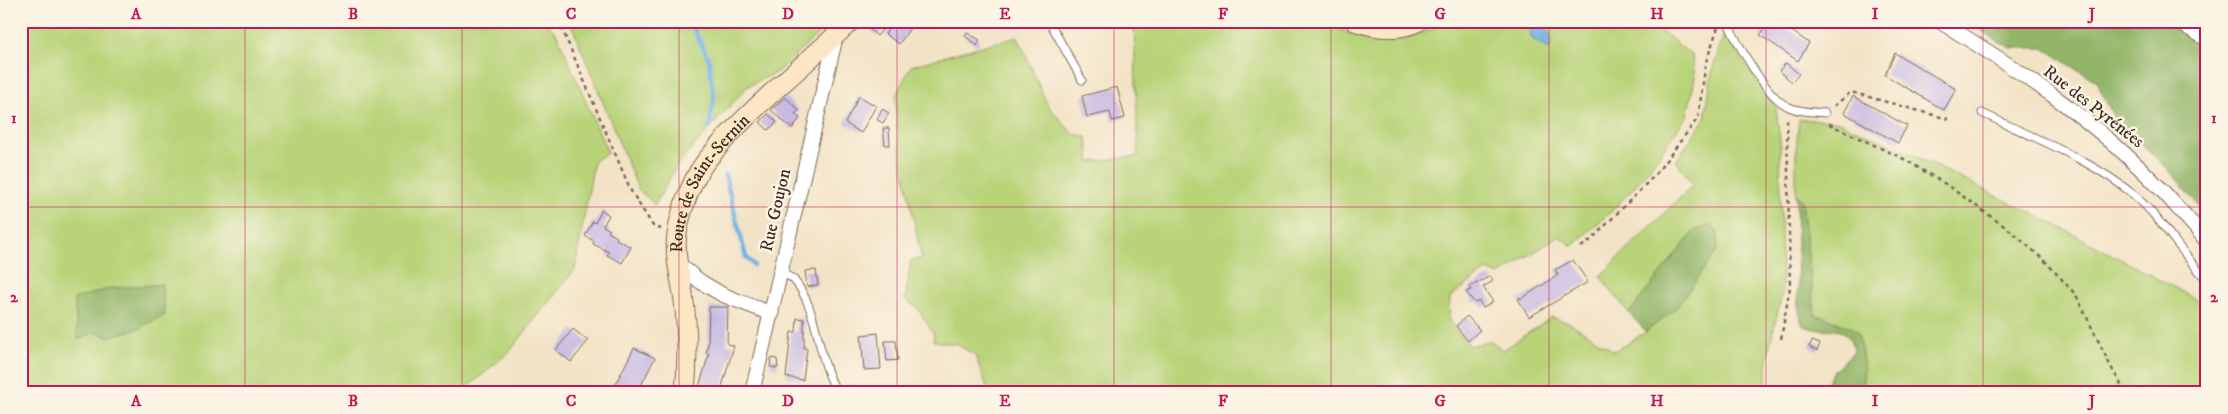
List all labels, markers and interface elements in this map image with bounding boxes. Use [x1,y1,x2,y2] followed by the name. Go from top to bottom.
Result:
[130,4,142,24] text: A
[348,4,358,24] text: B
[566,4,576,24] text: C
[782,4,794,24] text: D
[999,4,1011,24] text: E
[1218,4,1228,24] text: F
[1434,4,1446,24] text: G
[1650,4,1664,24] text: H
[1872,4,1879,24] text: I
[2087,4,2096,24] text: J
[2039,61,2148,153] street label: Rue des Pyrénées
[11,108,17,128] text: 1
[2211,108,2217,128] text: 1
[666,109,755,253] street label: Route de Saint-Sernin
[756,166,796,254] street label: Rue Goujon
[10,287,19,307] text: 2
[2210,287,2219,307] text: 2
[130,391,142,411] text: A
[348,391,358,411] text: B
[566,391,576,411] text: C
[782,391,794,411] text: D
[999,391,1011,411] text: E
[1218,391,1228,411] text: F
[1434,391,1446,411] text: G
[1650,391,1664,411] text: H
[1872,391,1879,411] text: I
[2087,391,2096,411] text: J

